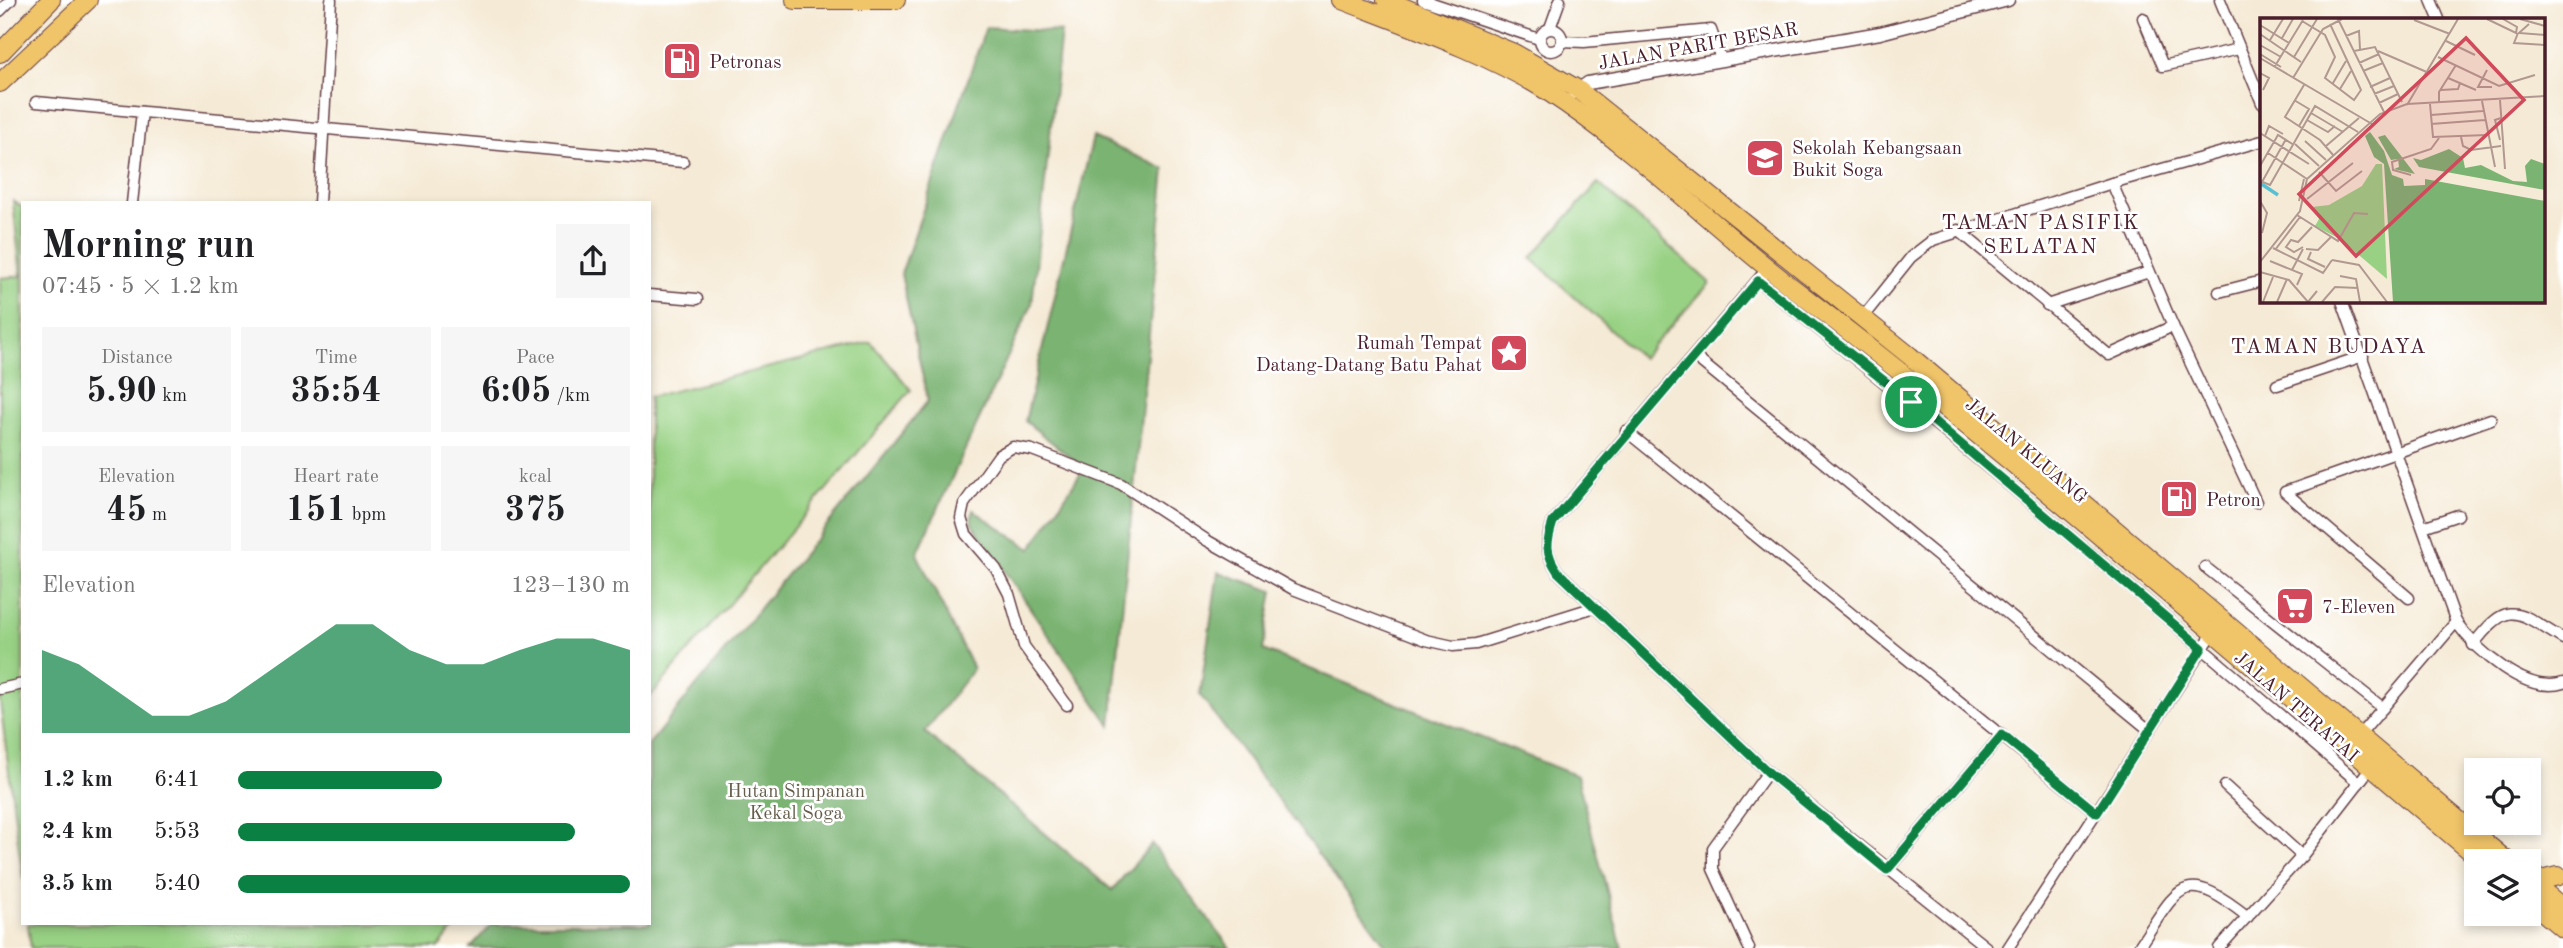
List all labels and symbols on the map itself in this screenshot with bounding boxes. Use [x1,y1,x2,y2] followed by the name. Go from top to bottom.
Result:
[2260,18,2546,303] inset map
[1597,21,1800,74] street label: JALAN PARIT BESAR
[661,40,703,82] fuel station icon: Petronas
[709,54,781,73] place label: Petronas
[1744,137,1786,179] school or university icon: Sekolah Kebangsaan Bukit Soga
[1792,140,1962,181] place label: Sekolah Kebangsaan Bukit Soga
[1941,213,2141,258] district label: TAMAN PASIFIK SELATAN
[1488,332,1530,374] place icon: Rumah Tempat Datang-Datang Batu Pahat
[1256,335,1482,376] place label: Rumah Tempat Datang-Datang Batu Pahat
[2231,337,2428,358] district label: TAMAN BUDAYA
[1881,372,1941,432] pin
[1961,396,2090,508] street label: JALAN KLUANG
[2158,478,2200,520] fuel station icon: Petron
[2206,492,2261,511] place label: Petron
[2274,585,2316,627] supermarket icon: 7-Eleven
[2322,599,2395,618] place label: 7-Eleven
[2230,649,2361,767] street label: JALAN TERATAI
[727,783,865,824] park label: Hutan Simpanan Kekal Soga

